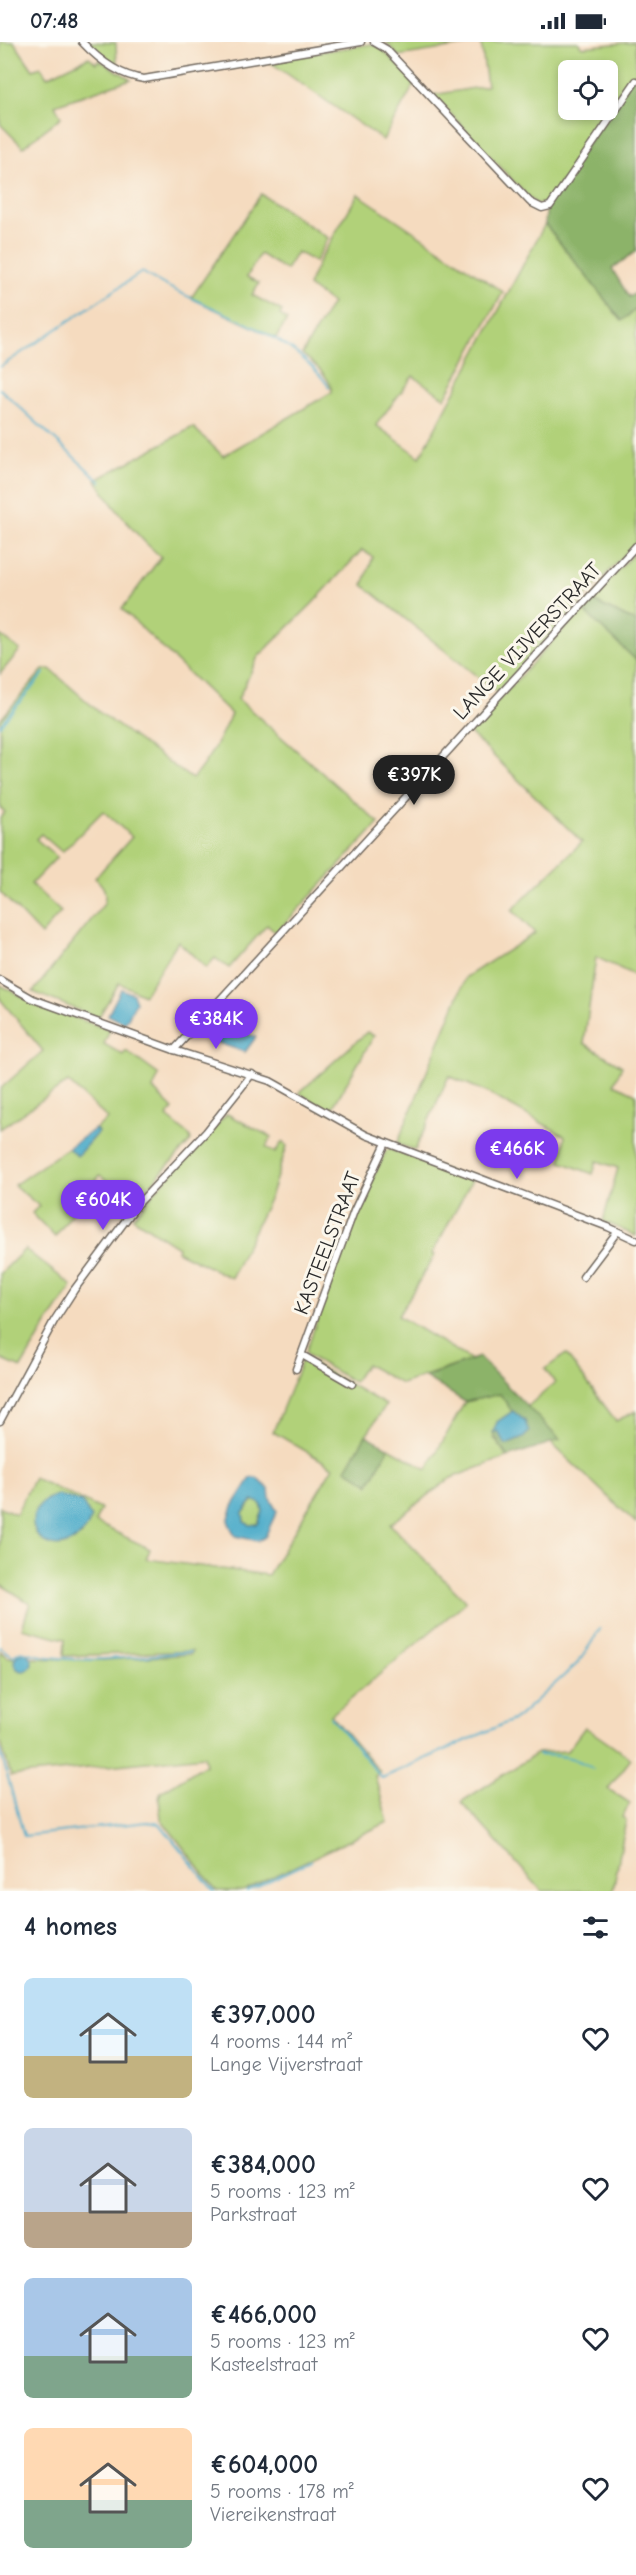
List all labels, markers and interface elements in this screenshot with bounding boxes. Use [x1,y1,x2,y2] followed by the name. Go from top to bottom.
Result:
[30,8,79,34] text: 07:48
[558,60,618,120] map controls
[558,60,618,120] button: locate
[448,558,606,724] street label: LANGE VIJVERSTRAAT
[372,755,456,806] pin: €397K
[387,763,441,786] text: €397K
[174,999,258,1050] pin: €384K
[189,1007,243,1030] text: €384K
[475,1129,559,1180] pin: €466K
[489,1137,545,1160] text: €466K
[289,1168,365,1318] street label: KASTEELSTRAAT
[61,1180,145,1231] pin: €604K
[75,1188,131,1211] text: €604K
[579,1911,612,1944] icon: filters
[24,1912,117,1942] text: 4 homes
[210,2000,316,2030] text: €397,000
[72,2002,144,2074] icon: home
[579,2022,612,2055] icon: heart
[210,2030,352,2053] text: 4 rooms · 144 m²
[210,2053,362,2076] text: Lange Vijverstraat
[210,2150,316,2180] text: €384,000
[72,2152,144,2224] icon: home
[579,2172,612,2205] icon: heart
[210,2180,355,2203] text: 5 rooms · 123 m²
[210,2203,296,2226] text: Parkstraat
[210,2300,317,2330] text: €466,000
[72,2302,144,2374] icon: home
[579,2322,612,2355] icon: heart
[210,2330,355,2353] text: 5 rooms · 123 m²
[210,2353,317,2376] text: Kasteelstraat
[210,2450,318,2480] text: €604,000
[72,2452,144,2524] icon: home
[579,2472,612,2505] icon: heart
[210,2480,354,2503] text: 5 rooms · 178 m²
[210,2503,336,2526] text: Viereikenstraat

